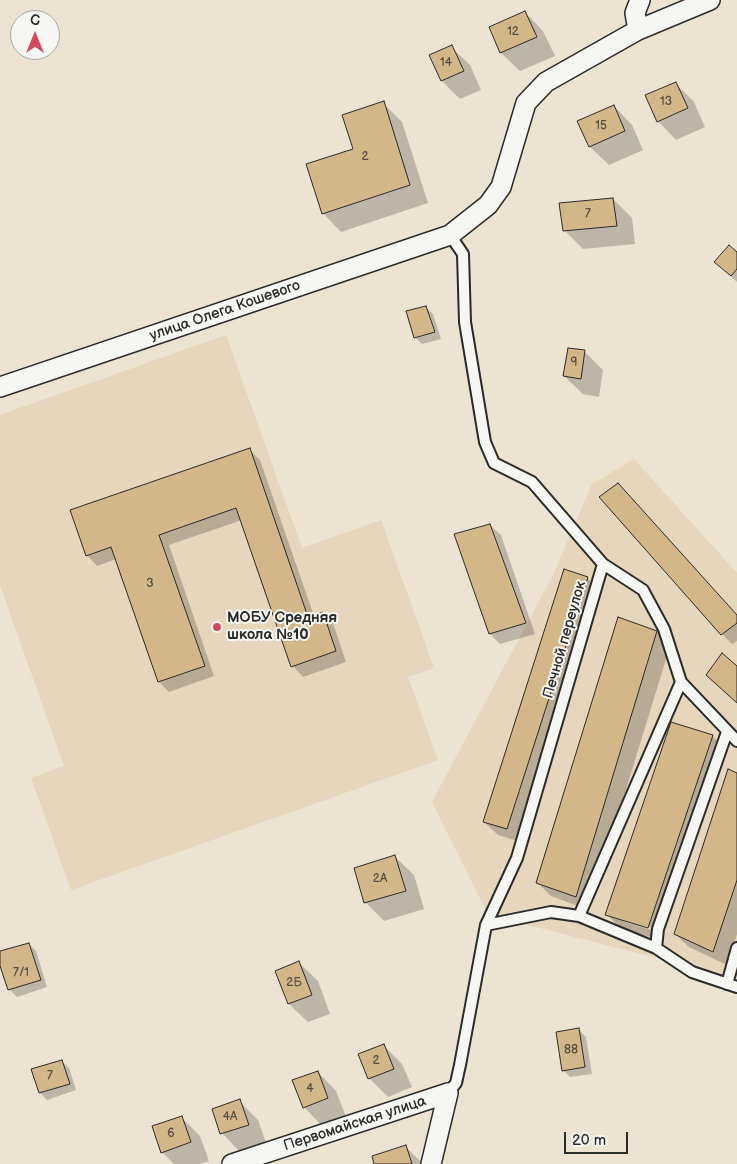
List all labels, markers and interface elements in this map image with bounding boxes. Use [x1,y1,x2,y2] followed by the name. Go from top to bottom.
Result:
[10,10,60,60] north arrow
[30,12,40,29] text: С
[507,25,519,39] house number: 12
[440,56,452,70] house number: 14
[660,95,672,109] house number: 13
[595,119,607,133] house number: 15
[361,150,369,164] house number: 2
[585,207,591,221] house number: 7
[147,277,303,345] street label: улица Олега Кошевого
[571,356,577,370] house number: 9
[146,577,154,591] house number: 3
[540,579,590,701] street label: Печной переулок
[227,609,337,644] place label: МОБУ Средняя школа №10
[211,621,223,633] marker: МОБУ Средняя школа №10
[373,872,387,886] house number: 2А
[13,966,29,980] house number: 7/1
[286,976,302,990] house number: 2Б
[564,1043,578,1057] house number: 88
[372,1054,380,1068] house number: 2
[47,1069,53,1083] house number: 7
[306,1082,314,1096] house number: 4
[281,1092,429,1156] street label: Первомайская улица
[223,1110,237,1124] house number: 4А
[567,1122,631,1154] scale bar
[167,1127,175,1141] house number: 6
[572,1131,606,1150] text: 20 m

